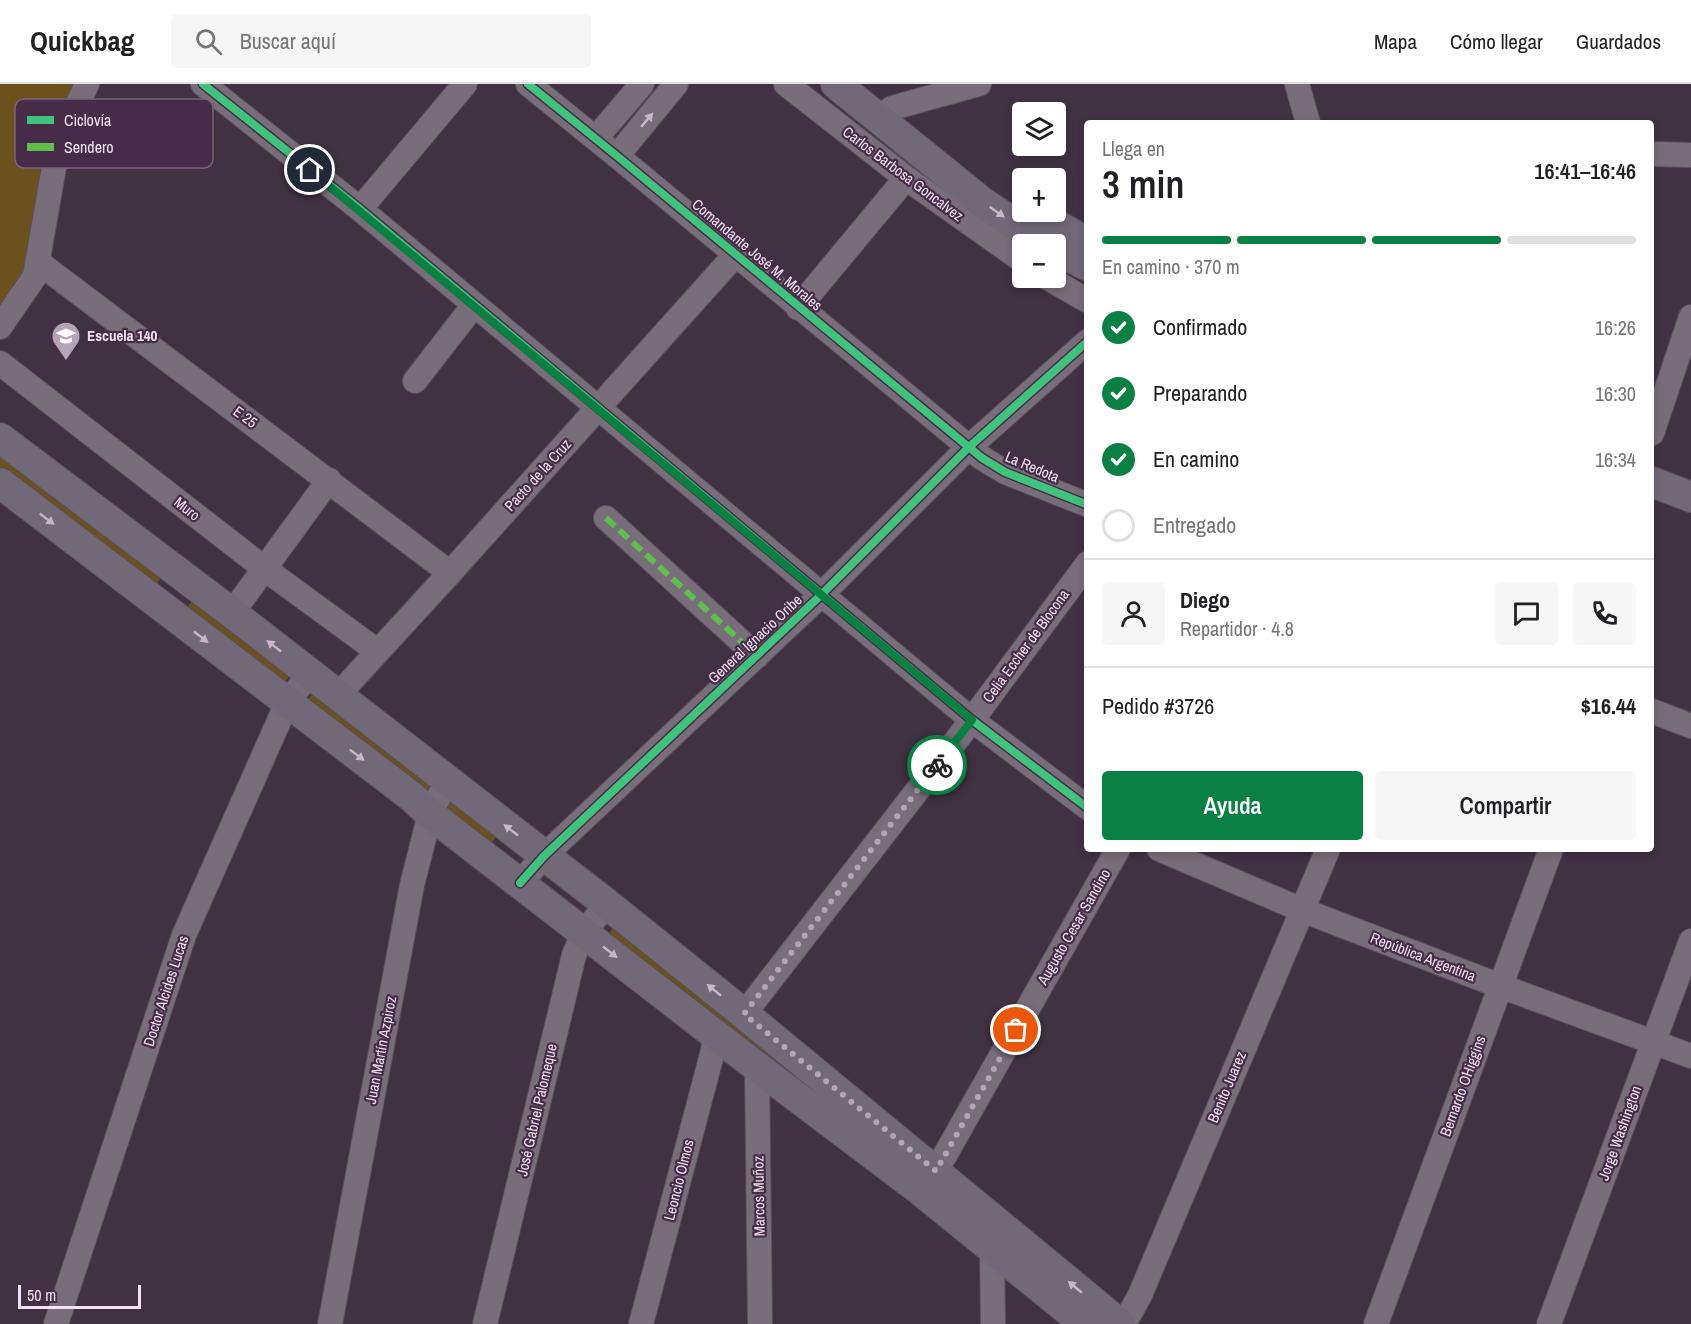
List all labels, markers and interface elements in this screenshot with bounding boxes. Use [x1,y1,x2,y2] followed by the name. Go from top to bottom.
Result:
[171,14,591,68] search box
[30,22,135,60] text: Quickbag
[192,25,225,58] icon: search
[240,26,336,56] text: Buscar aquí
[1374,27,1417,56] text: Mapa
[1450,27,1543,56] text: Cómo llegar
[1576,27,1661,56] text: Guardados
[15,99,213,168] legend
[1012,102,1066,288] map controls
[1012,102,1066,156] button: layers
[64,109,112,131] text: Ciclovía
[640,112,653,128] one-way arrow
[839,121,968,226] street label: Carlos Barbosa Goncalvez
[1102,135,1165,162] text: Llega en
[64,136,114,158] text: Sendero
[284,144,335,195] pin
[293,153,326,186] icon: home
[1534,156,1636,186] text: 16:41–16:46
[1102,158,1184,210] text: 3 min
[1012,168,1066,222] button: +
[688,194,827,315] street label: Comandante José M. Morales
[988,206,1004,218] one-way arrow
[1012,234,1066,288] button: −
[1102,253,1240,280] text: En camino · 370 m
[1102,311,1135,344] icon: check
[1153,312,1247,342] text: Confirmado
[1595,314,1636,341] text: 16:26
[50,320,82,362] school or university icon: Escuela 140
[87,325,158,346] place label: Escuela 140
[1102,377,1135,410] icon: check
[1153,378,1247,408] text: Preparando
[1595,380,1636,407] text: 16:30
[229,401,262,433] street label: E 25
[499,434,576,515] street label: Pacto de la Cruz
[1102,443,1135,476] icon: check
[1153,444,1239,474] text: En camino
[1002,446,1063,487] street label: La Redota
[1595,446,1636,473] text: 16:34
[170,492,205,526] street label: Muro
[1153,510,1236,540] text: Entregado
[39,512,54,524] one-way arrow
[1102,582,1165,645] button: person
[1495,582,1558,645] button: chat
[1573,582,1636,645] button: phone
[977,585,1074,707] street label: Celia Eccher de Blocona
[1180,585,1230,615] text: Diego
[703,589,806,688] street label: General Ignacio Oribe
[1180,615,1294,642] text: Repartidor · 4.8
[194,631,209,643] one-way arrow
[267,640,282,652] one-way arrow
[1102,691,1214,721] text: Pedido #3726
[1581,691,1636,721] text: $16.44
[907,735,967,795] courier
[349,749,364,761] one-way arrow
[921,749,954,782] icon: bike
[1102,771,1363,840] button: Ayuda
[1375,771,1636,840] button: Compartir
[503,825,518,837] one-way arrow
[1031,865,1115,989] street label: Augusto Cesar Sandino
[1367,927,1479,986] street label: República Argentina
[138,933,193,1049] street label: Doctor Alcides Lucas
[602,946,618,959] one-way arrow
[706,983,722,996] one-way arrow
[360,994,401,1106] street label: Juan Martín Azpiroz
[990,1004,1041,1055] pin
[999,1013,1032,1046] icon: bag
[1435,1032,1491,1139] street label: Bernardo O´Higgins
[511,1041,562,1178] street label: José Gabriel Palomeque
[1202,1048,1251,1126] street label: Benito Juarez
[1593,1083,1646,1183] street label: Jorge Washington
[658,1137,699,1223] street label: Leoncio Olmos
[747,1156,770,1237] street label: Marcos Muñoz
[1067,1280,1083,1293] one-way arrow
[18,1282,141,1310] scale bar
[27,1284,56,1306] text: 50 m

